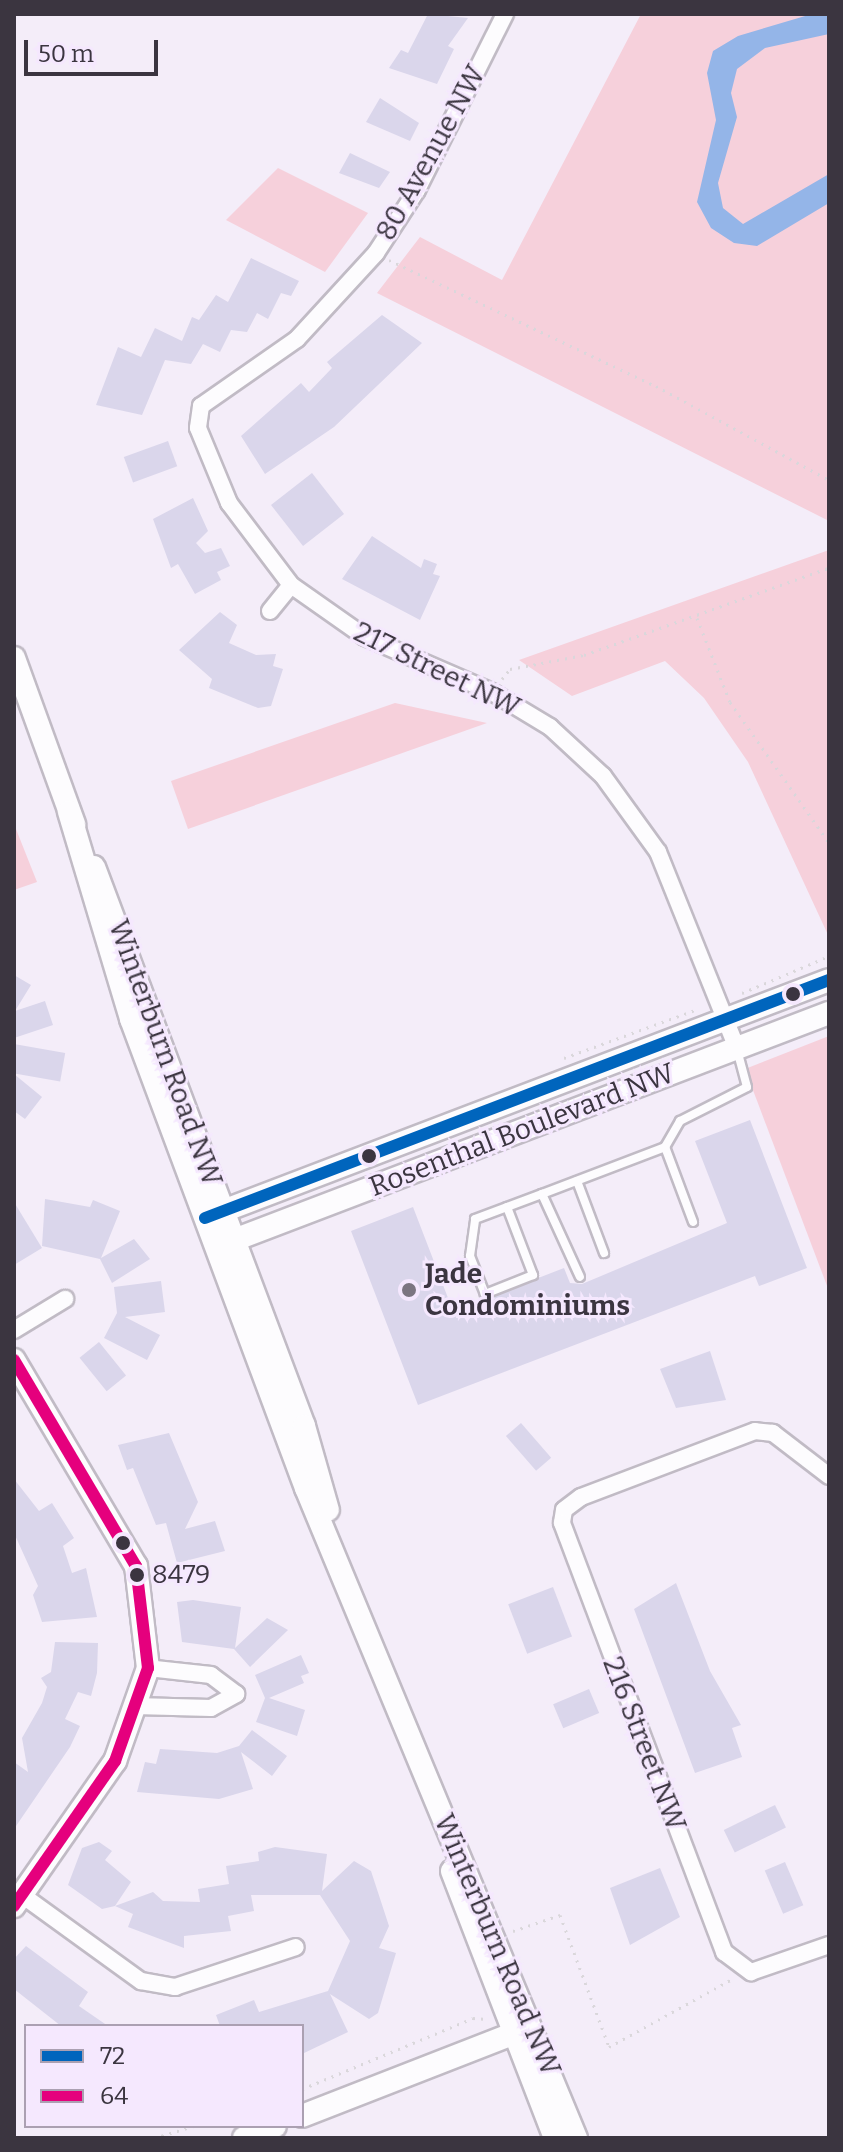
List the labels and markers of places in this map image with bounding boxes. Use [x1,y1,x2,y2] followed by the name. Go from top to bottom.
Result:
[785,986,801,1002] unlabelled marker
[361,1148,377,1164] unlabelled marker
[425,1257,630,1323] place label: Jade Condominiums
[400,1281,418,1299] marker: Jade Condominiums
[115,1535,131,1551] unlabelled marker
[152,1559,210,1591] place label: 8479
[129,1567,145,1583] marker: 8479

